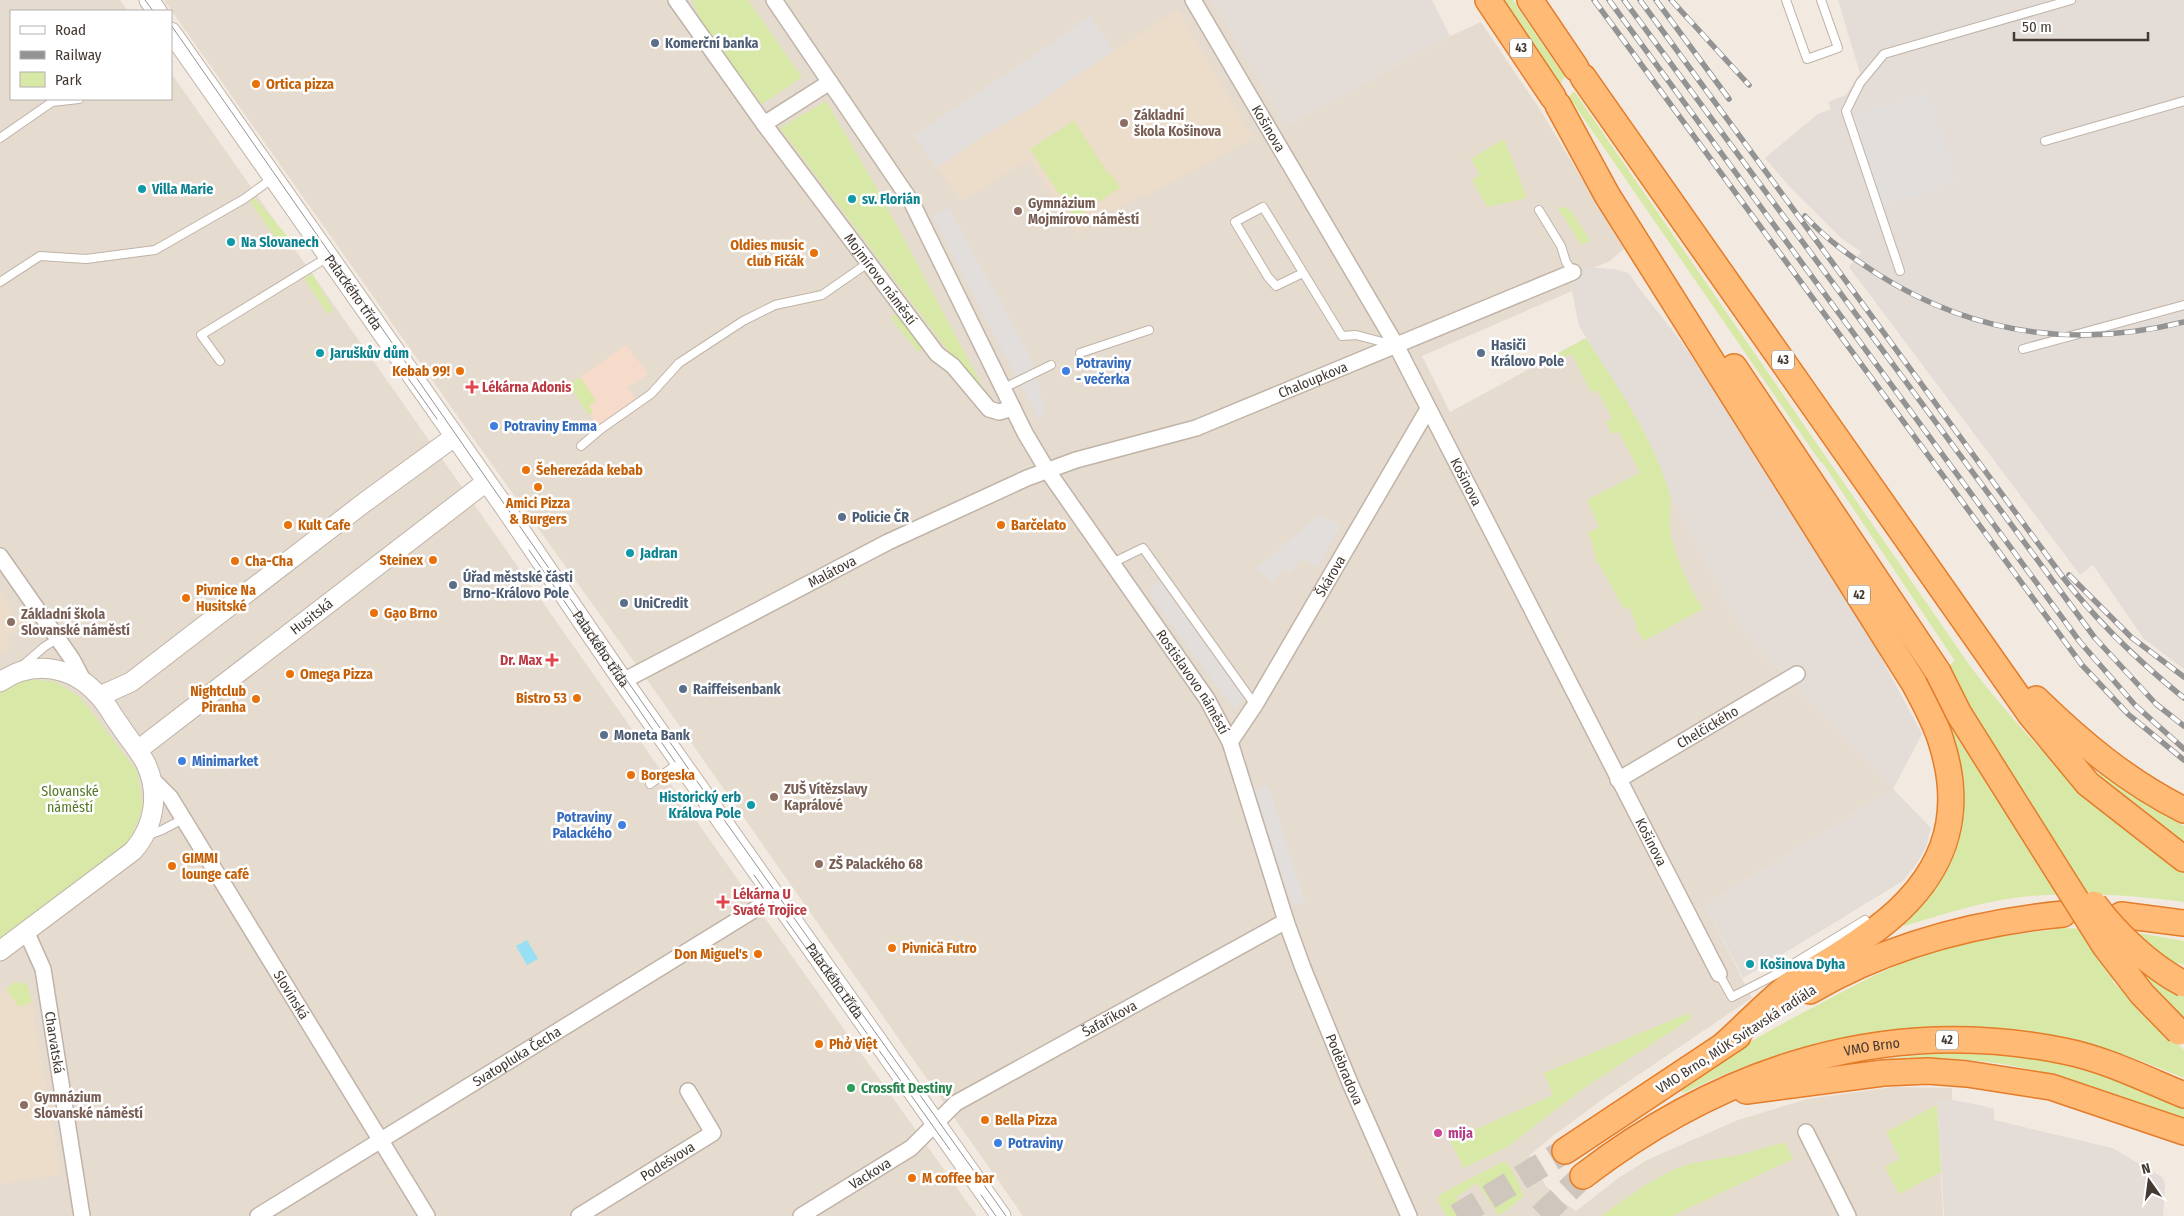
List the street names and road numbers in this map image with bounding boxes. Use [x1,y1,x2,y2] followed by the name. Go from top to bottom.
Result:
[1510,38,1532,58] road number: 43
[1248,102,1289,155] street label: Košinova
[840,230,920,329] street label: Mojmírovo náměstí
[321,251,386,334] street label: Palackého třída
[1772,350,1794,370] road number: 43
[1276,358,1350,402] street label: Chaloupkova
[1446,455,1485,509] street label: Košinova
[805,552,859,591] street label: Malátova
[1311,553,1350,600] street label: Škárova
[1848,586,1870,604] road number: 42
[287,595,337,638] street label: Husitská
[569,608,633,691] street label: Palackého třída
[1152,626,1233,738] street label: Rostislavovo náměstí
[1674,703,1742,752] street label: Chelčického
[1631,815,1670,869] street label: Košinova
[802,940,867,1022] street label: Palackého třída
[270,968,312,1023] street label: Slovinská
[1653,980,1819,1097] street label: VMO Brno, MÚK Svitavská radiála
[1079,997,1140,1041] street label: Šafaříkova
[41,1010,67,1075] street label: Charvatská
[470,1023,564,1090] street label: Svatopluka Čecha
[1936,1030,1958,1050] road number: 42
[1322,1032,1367,1108] street label: Poděbradova
[1843,1035,1901,1060] street label: VMO Brno
[637,1138,698,1185] street label: Podešvova
[846,1154,894,1193] street label: Vackova

